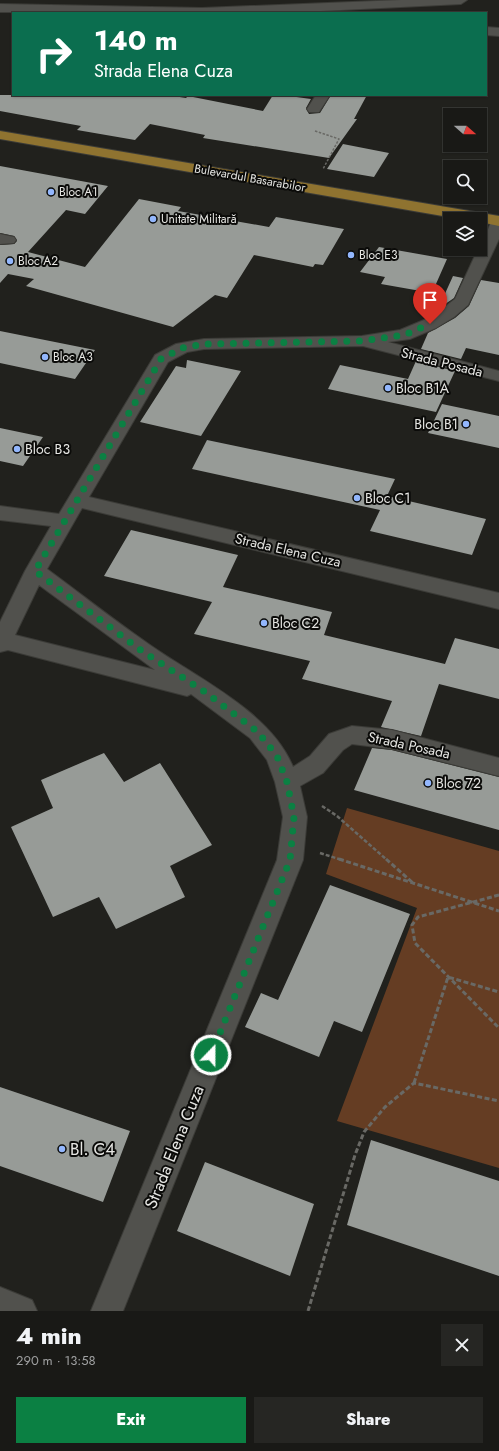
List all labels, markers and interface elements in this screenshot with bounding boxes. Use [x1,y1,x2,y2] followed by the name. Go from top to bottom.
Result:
[94,20,178,61] text: 140 m
[28,28,80,80] icon: right
[94,58,233,84] text: Strada Elena Cuza
[443,108,487,152] north arrow
[443,108,487,256] map controls
[193,159,308,197] street label: Bulevardul Basarabilor
[443,160,487,204] button: search
[59,183,98,201] place label: Bloc A1
[46,187,56,197] marker: Bloc A1
[161,210,237,228] place label: Unitate Militară
[443,212,487,256] button: layers
[148,214,158,224] marker: Unitate Militară
[359,246,398,264] place label: Bloc E3
[346,250,356,260] marker: Bloc E3
[18,252,58,270] place label: Bloc A2
[5,256,15,266] marker: Bloc A2
[413,283,447,324] pin
[419,289,441,311] icon: arrive
[399,342,485,382] street label: Strada Posada
[53,348,93,366] place label: Bloc A3
[40,352,50,362] marker: Bloc A3
[396,378,450,398] place label: Bloc B1A
[383,383,393,393] marker: Bloc B1A
[414,414,458,434] place label: Bloc B1
[461,419,471,429] marker: Bloc B1
[25,439,70,459] place label: Bloc B3
[12,444,22,454] marker: Bloc B3
[365,488,410,508] place label: Bloc C1
[352,493,362,503] marker: Bloc C1
[233,528,343,572] street label: Strada Elena Cuza
[272,613,319,633] place label: Bloc C2
[259,618,269,628] marker: Bloc C2
[366,727,452,763] street label: Strada Posada
[436,773,481,793] place label: Bloc 72
[423,778,433,788] marker: Bloc 72
[190,1034,232,1076] position arrow
[138,1082,210,1212] street label: Strada Elena Cuza
[70,1137,115,1161] place label: Bl. C4
[57,1144,67,1154] marker: Bl. C4
[16,1318,82,1353] text: 4 min
[441,1324,483,1366] button: close
[16,1351,96,1370] text: 290 m · 13:58
[16,1397,246,1443] button: Exit
[254,1397,483,1443] button: Share

